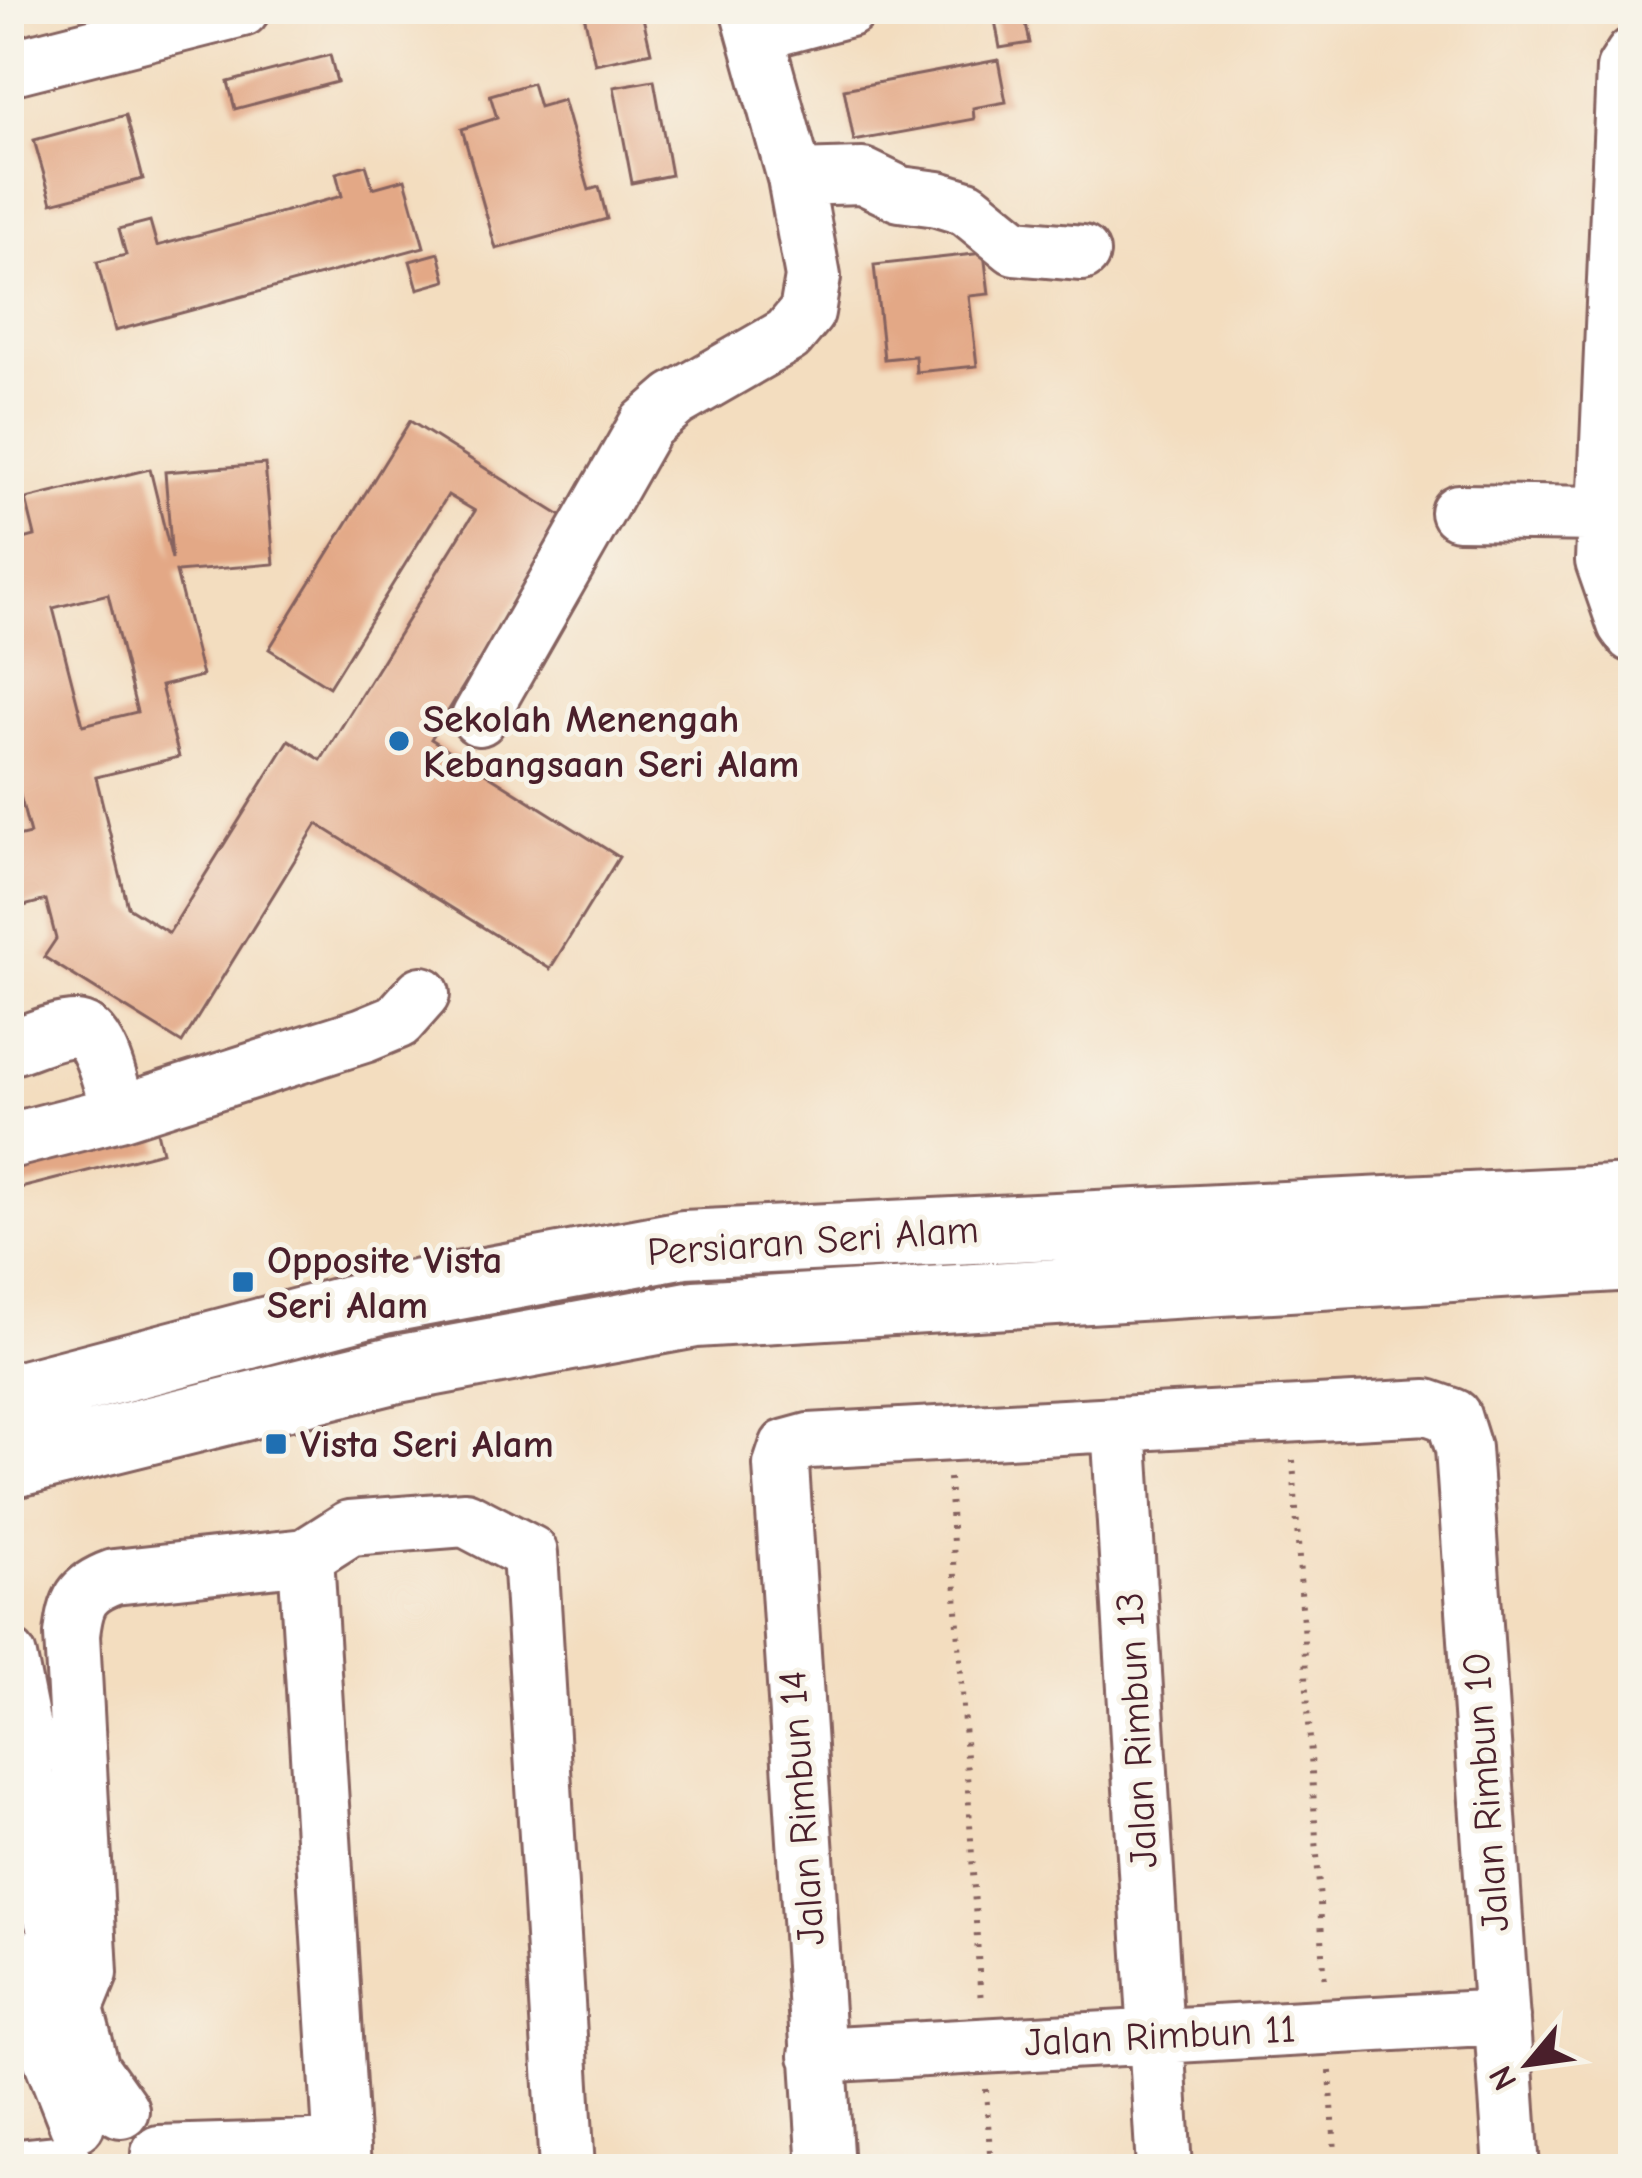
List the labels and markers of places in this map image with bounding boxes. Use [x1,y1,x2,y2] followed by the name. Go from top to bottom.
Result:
[423,697,799,787] place label: Sekolah Menengah Kebangsaan Seri Alam
[386,728,412,754] marker: Sekolah Menengah Kebangsaan Seri Alam
[267,1238,502,1328] place label: Opposite Vista Seri Alam
[230,1269,256,1295] marker: Opposite Vista Seri Alam
[300,1422,554,1467] place label: Vista Seri Alam
[263,1431,289,1457] marker: Vista Seri Alam

